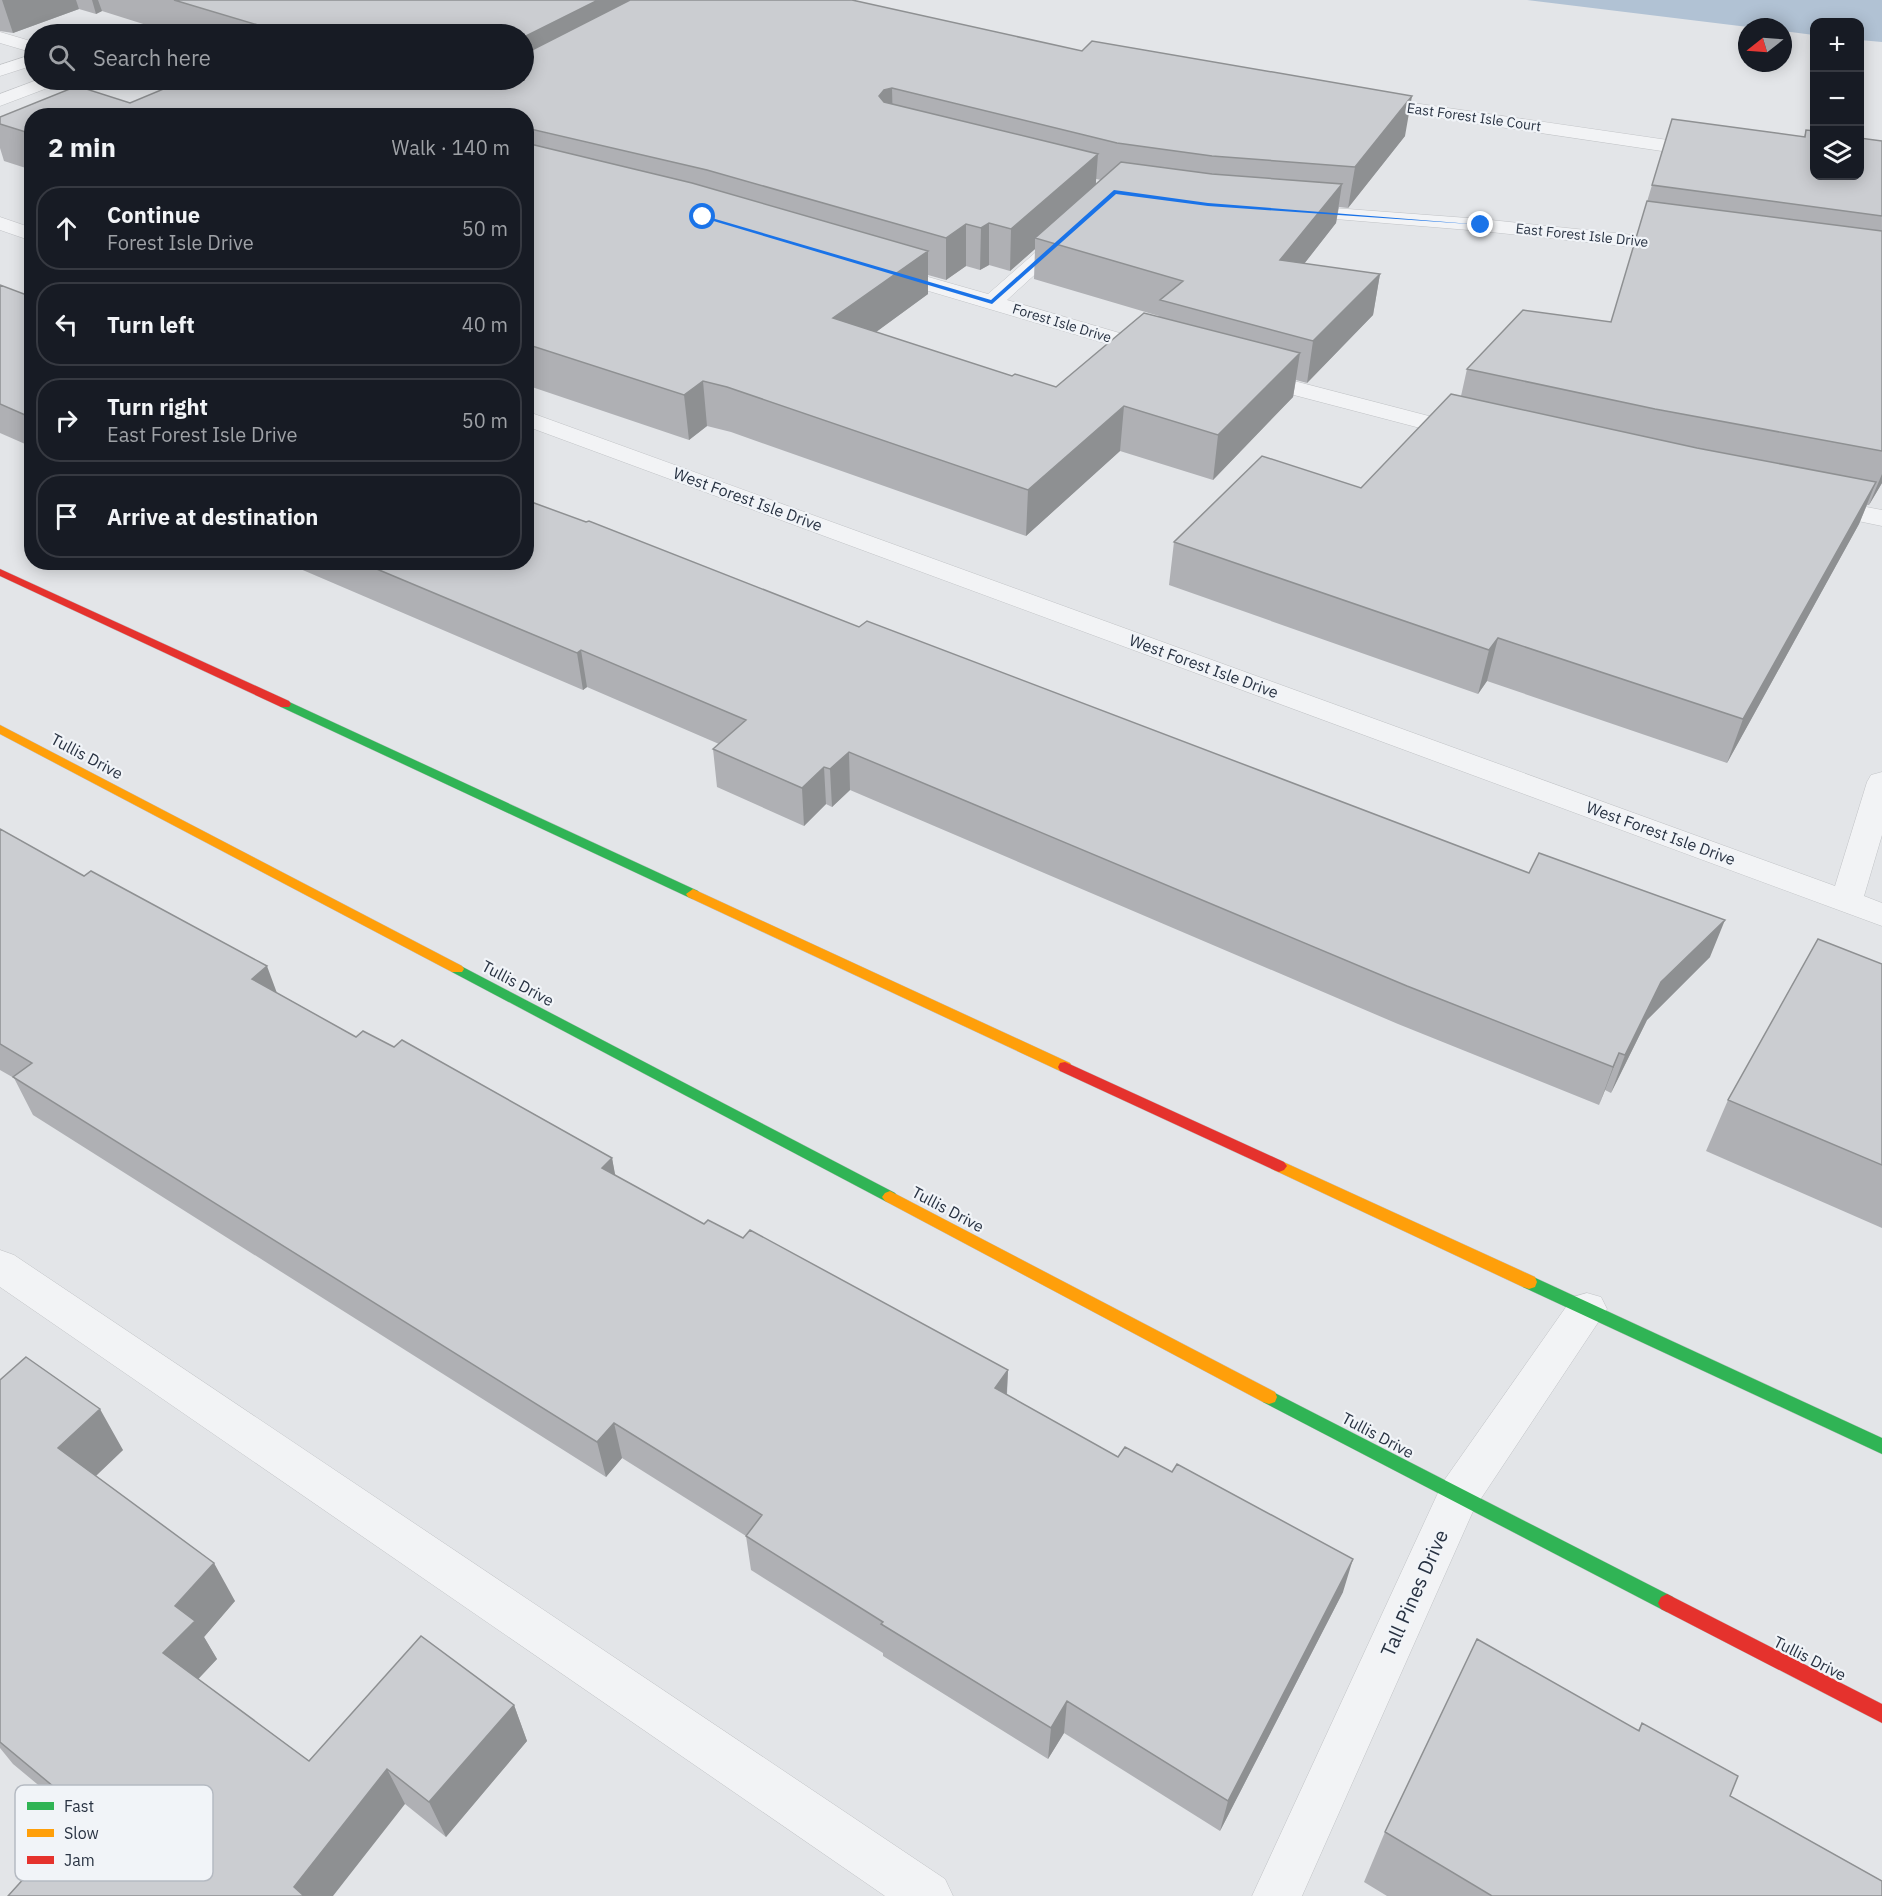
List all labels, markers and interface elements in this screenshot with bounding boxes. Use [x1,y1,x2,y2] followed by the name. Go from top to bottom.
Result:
[1738,18,1792,72] north arrow
[1810,18,1864,180] map controls
[1810,18,1864,72] button: +
[24,24,534,90] search box
[45,41,78,74] icon: search
[93,43,211,72] text: Search here
[1810,72,1864,126] button: −
[1406,99,1542,135] street label: East Forest Isle Court
[1810,126,1864,180] button: layers
[48,130,116,164] text: 2 min
[392,134,510,161] text: Walk · 140 m
[107,200,200,229] text: Continue
[689,203,715,229] route start
[1467,211,1493,237] route end
[50,212,83,245] icon: ahead
[462,215,508,242] text: 50 m
[1515,219,1650,251] street label: East Forest Isle Drive
[107,229,254,256] text: Forest Isle Drive
[1010,299,1114,347] street label: Forest Isle Drive
[50,308,83,341] icon: left
[107,310,195,339] text: Turn left
[462,311,508,338] text: 40 m
[107,392,208,421] text: Turn right
[50,404,83,437] icon: right
[462,407,508,434] text: 50 m
[107,421,297,448] text: East Forest Isle Drive
[671,463,826,535] street label: West Forest Isle Drive
[50,500,83,533] icon: arrive
[107,502,318,531] text: Arrive at destination
[1127,630,1282,702] street label: West Forest Isle Drive
[48,729,127,783] street label: Tullis Drive
[1584,797,1739,869] street label: West Forest Isle Drive
[479,956,558,1010] street label: Tullis Drive
[909,1182,988,1236] street label: Tullis Drive
[1339,1408,1418,1462] street label: Tullis Drive
[1374,1525,1454,1661] street label: Tall Pines Drive
[1770,1631,1850,1685] street label: Tullis Drive
[15,1785,213,1881] legend
[64,1796,94,1816] text: Fast
[64,1823,99,1843] text: Slow
[64,1850,95,1870] text: Jam

